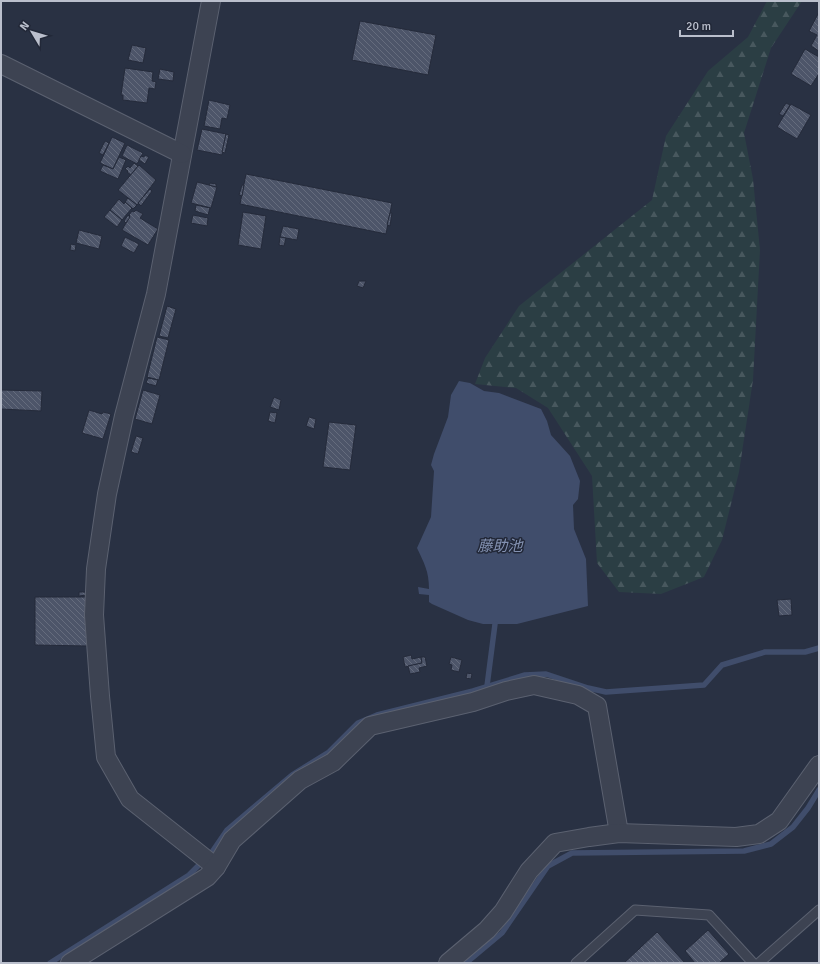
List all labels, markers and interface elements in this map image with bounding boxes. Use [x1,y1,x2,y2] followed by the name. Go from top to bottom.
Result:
[12,12,52,52] north arrow
[680,12,733,38] scale bar
[17,19,32,33] text: N
[686,19,711,34] text: 20 m
[477,537,524,555] water label: 藤助池

